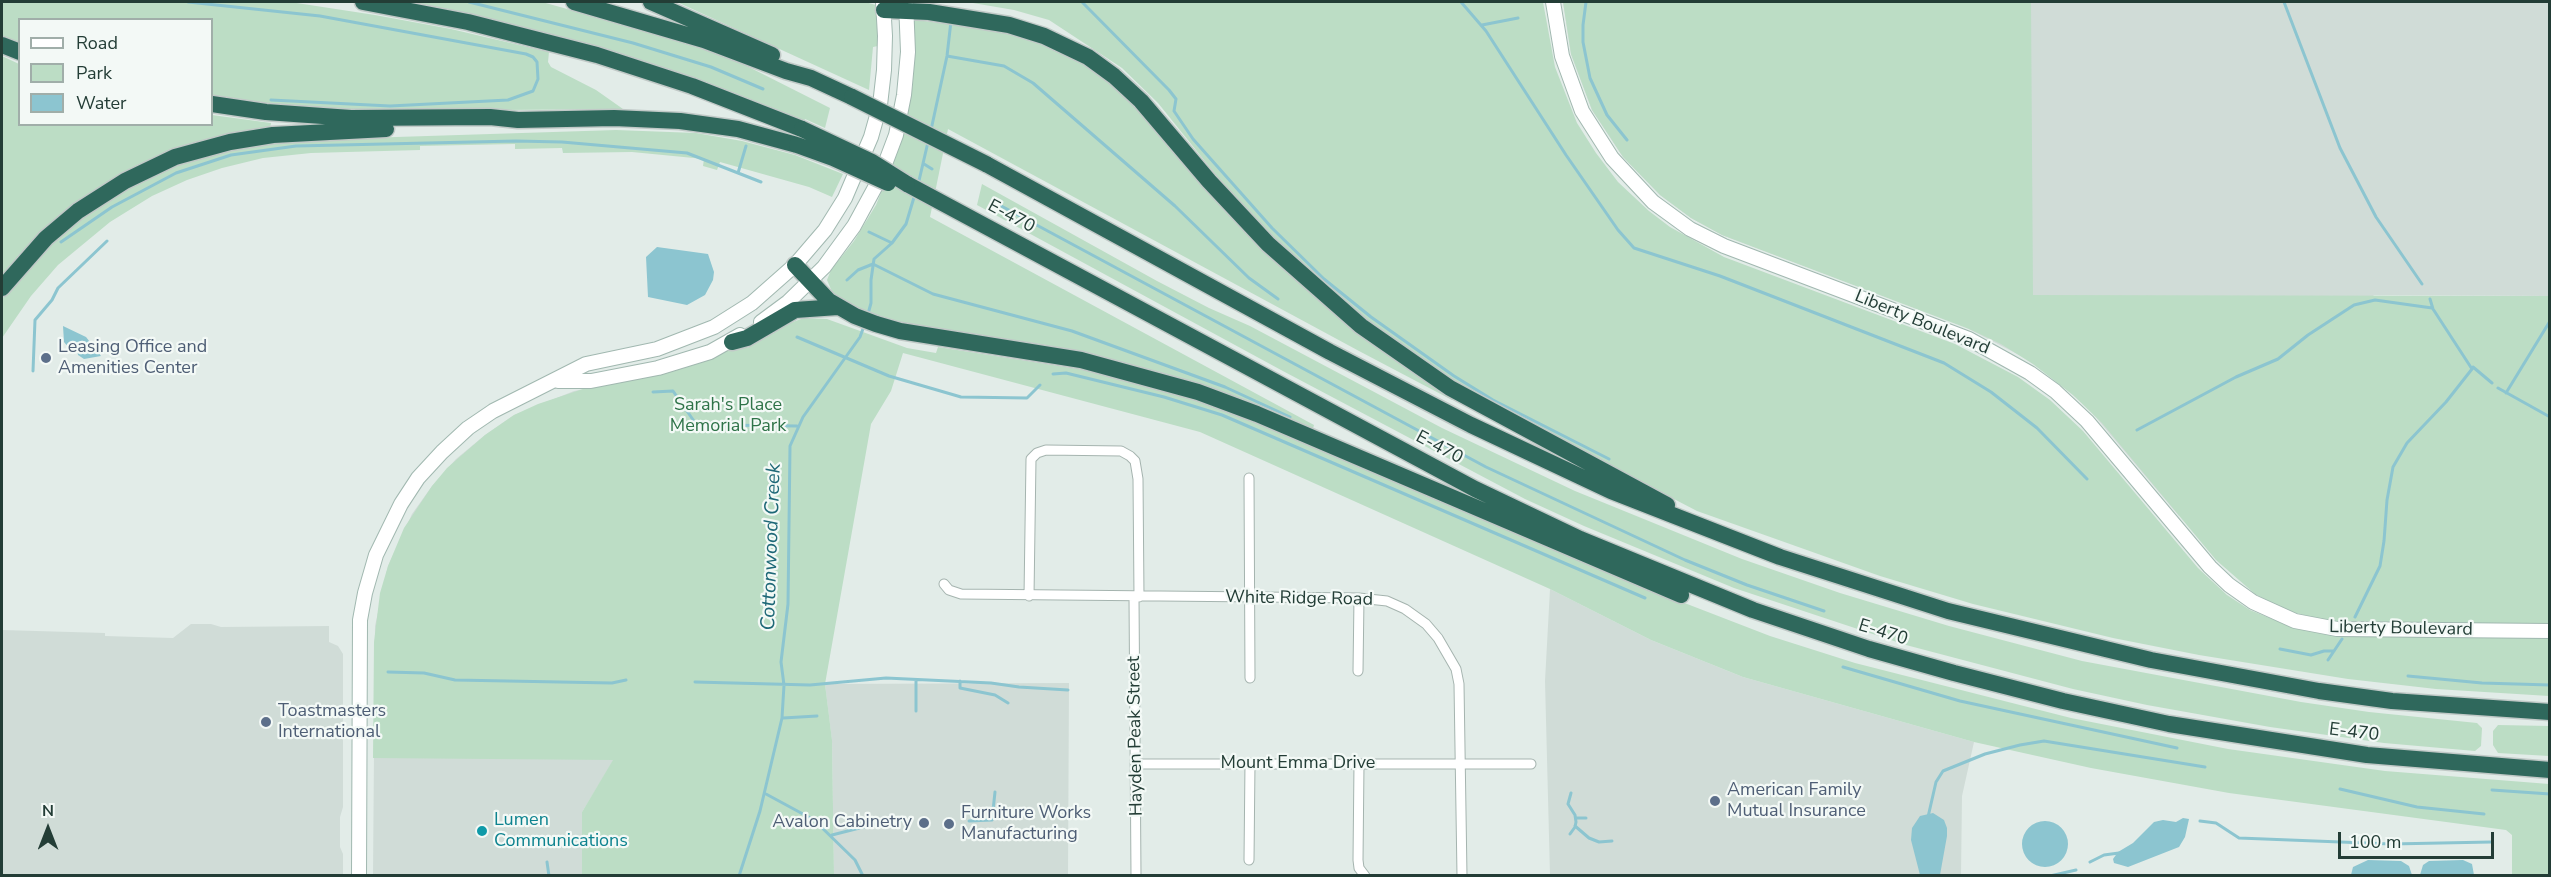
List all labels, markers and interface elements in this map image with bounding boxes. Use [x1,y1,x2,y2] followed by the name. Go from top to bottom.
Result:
[18,18,213,126] legend
[76,31,118,55] text: Road
[76,61,112,85] text: Park
[76,91,127,115] text: Water
[984,196,1038,238] street label: E-470
[1851,286,1993,360] street label: Liberty Boulevard
[58,337,207,380] place label: Leasing Office and Amenities Center
[39,351,53,365] marker: Leasing Office and Amenities Center
[670,395,786,438] park label: Sarah's Place Memorial Park
[1412,427,1466,469] street label: E-470
[757,463,787,631] water label: Cottonwood Creek
[1225,587,1373,611] street label: White Ridge Road
[1856,615,1910,651] street label: E-470
[2329,617,2473,641] street label: Liberty Boulevard
[1124,656,1148,816] street label: Hayden Peak Street
[278,701,386,744] place label: Toastmasters International
[259,715,273,729] marker: Toastmasters International
[2328,719,2380,747] street label: E-470
[1221,753,1375,775] street label: Mount Emma Drive
[1727,780,1866,822] place label: American Family Mutual Insurance
[1708,794,1722,808] marker: American Family Mutual Insurance
[18,799,78,859] north arrow
[42,800,54,822] text: N
[961,803,1091,846] place label: Furniture Works Manufacturing
[494,810,628,852] place label: Lumen Communications
[772,812,912,834] place label: Avalon Cabinetry
[917,816,931,830] marker: Avalon Cabinetry
[942,817,956,831] marker: Furniture Works Manufacturing
[2341,820,2497,858] scale bar
[475,824,489,838] marker: Lumen Communications
[2349,830,2401,854] text: 100 m

